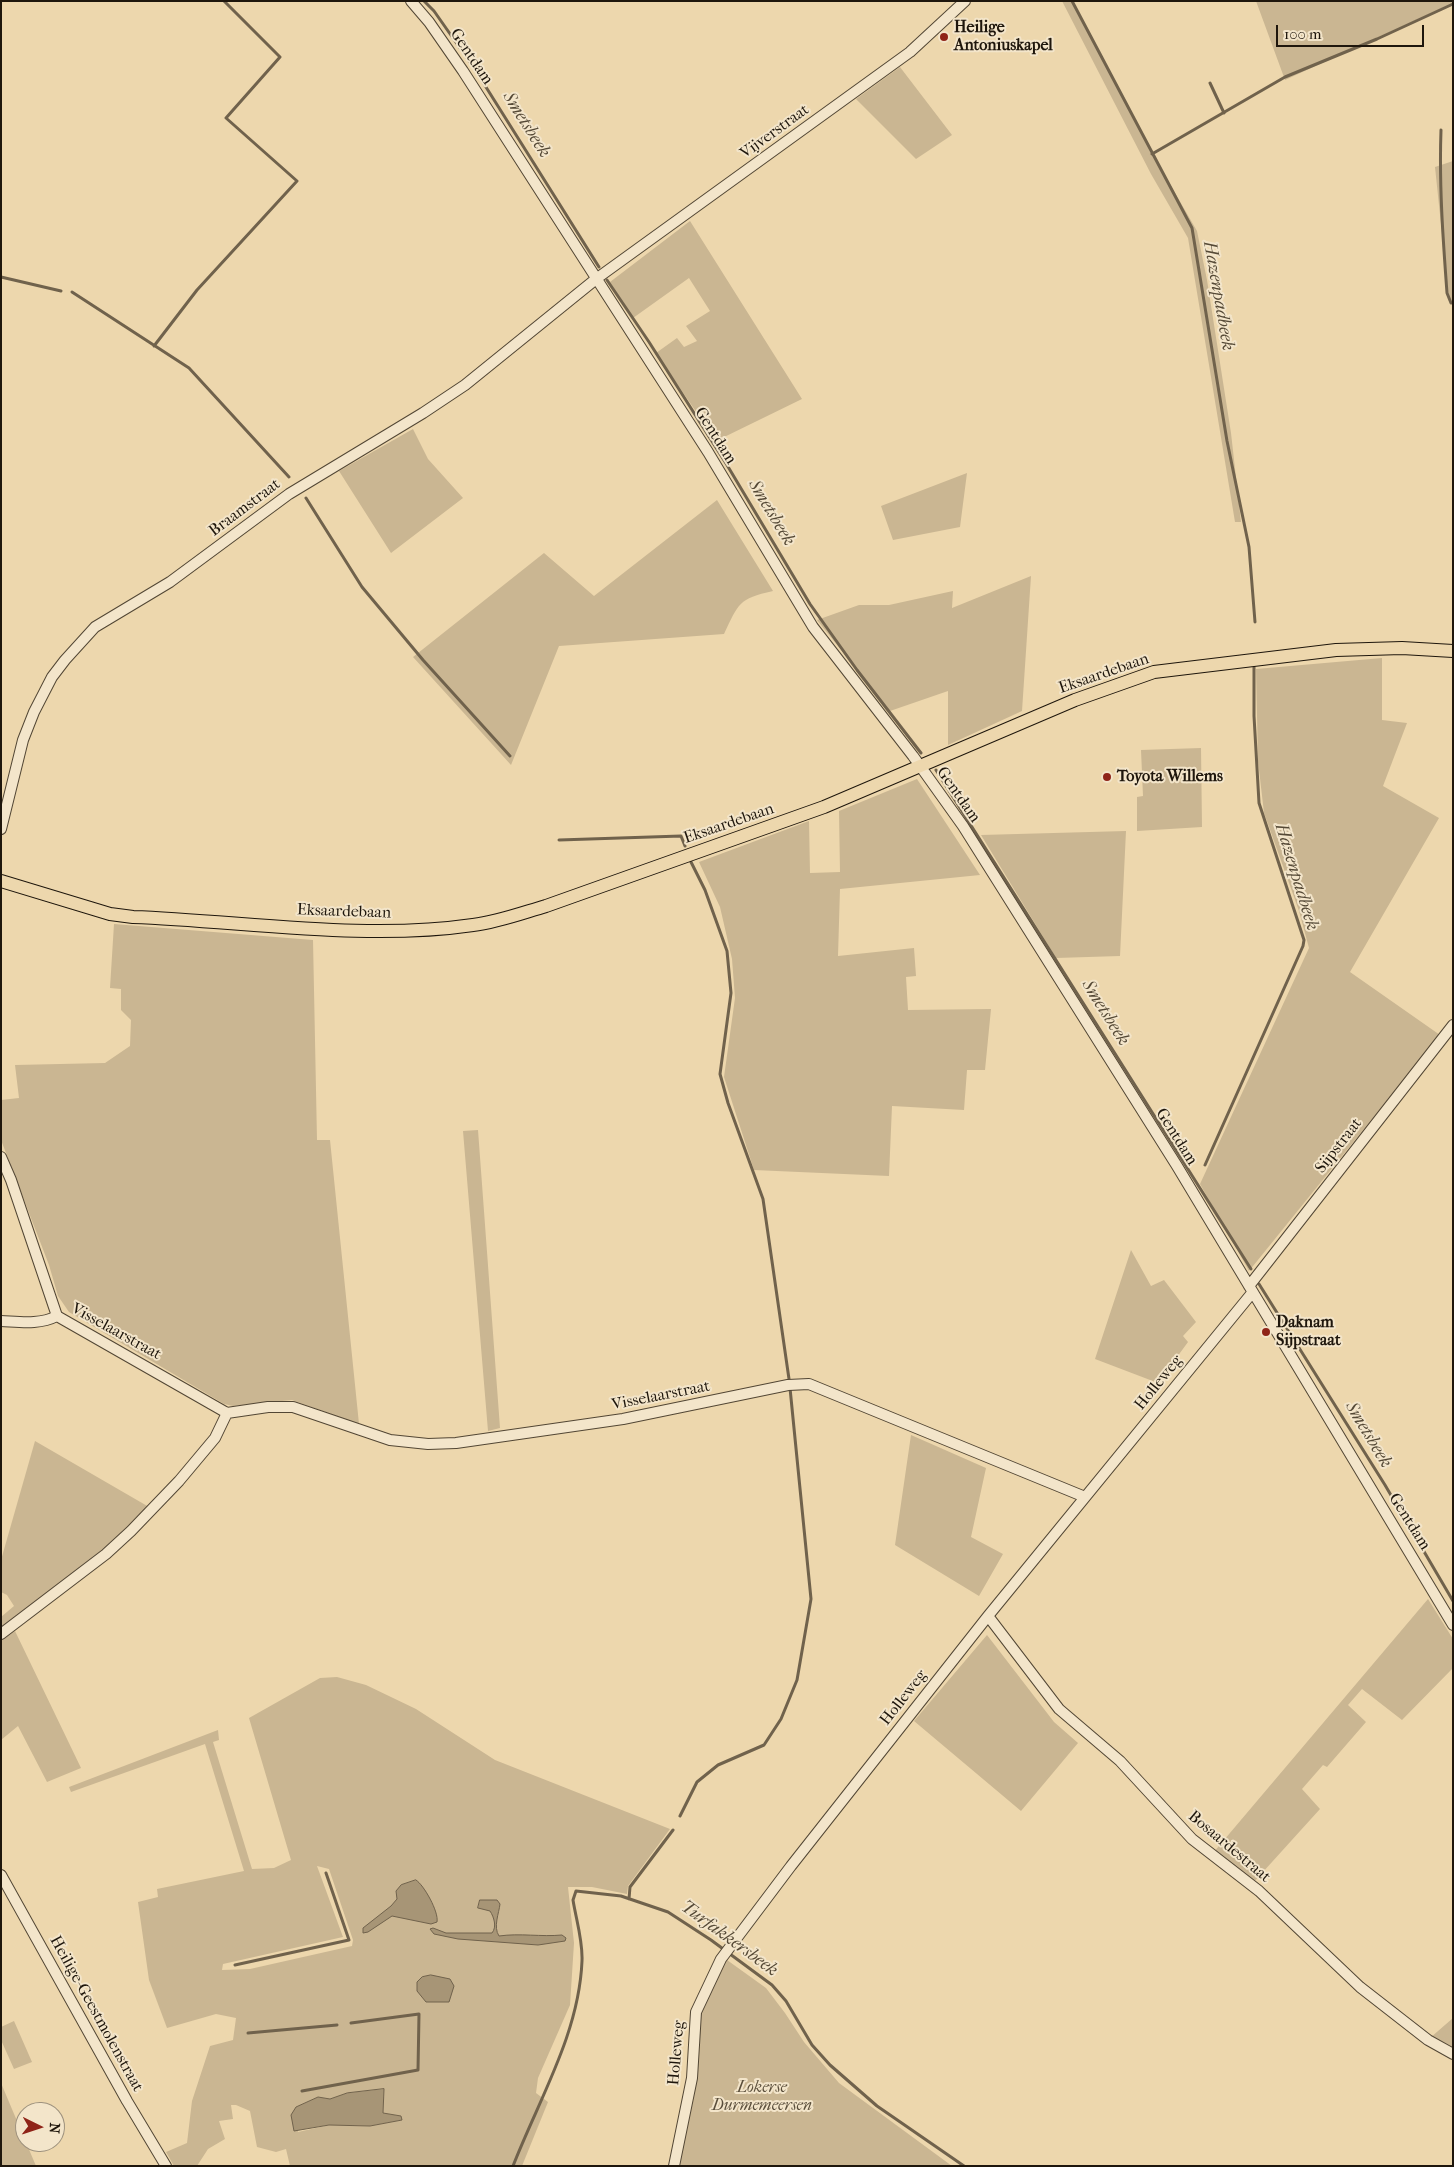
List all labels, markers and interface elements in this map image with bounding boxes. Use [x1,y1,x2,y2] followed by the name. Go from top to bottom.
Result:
[1279,15,1426,47] scale bar
[954,18,1053,56] place label: Heilige Antoniuskapel
[445,25,497,89] street label: Gentdam
[1284,25,1322,43] text: 100 m
[938,31,950,43] marker: Heilige Antoniuskapel
[497,88,555,162] water label: Smetsbeek
[737,101,813,163] street label: Vijverstraat
[1198,240,1238,352] water label: Hazenpadbeek
[690,404,740,468] street label: Gentdam
[206,475,284,541] street label: Braamstraat
[743,476,799,550] water label: Smetsbeek
[1056,650,1152,698] street label: Eksaardebaan
[932,763,984,827] street label: Gentdam
[1117,767,1223,787] place label: Toyota Willems
[1101,771,1113,783] marker: Toyota Willems
[681,800,777,848] street label: Eksaardebaan
[1269,821,1323,933] water label: Hazenpadbeek
[297,901,391,923] street label: Eksaardebaan
[1076,976,1134,1050] water label: Smetsbeek
[1151,1105,1201,1169] street label: Gentdam
[1312,1115,1366,1177] street label: Sijpstraat
[68,1299,164,1365] street label: Visselaarstraat
[1276,1313,1341,1351] place label: Daknam Sijpstraat
[1260,1326,1272,1338] marker: Daknam Sijpstraat
[1131,1352,1187,1414] street label: Holleweg
[610,1377,712,1415] street label: Visselaarstraat
[1340,1398,1396,1472] water label: Smetsbeek
[1384,1490,1434,1554] street label: Gentdam
[876,1666,932,1730] street label: Holleweg
[1184,1807,1274,1887] street label: Bosaardestraat
[676,1896,782,1982] water label: Turfakkersbeek
[45,1933,147,2095] street label: Heilige-Geestmolenstraat
[665,2020,689,2086] street label: Holleweg
[712,2078,812,2116] park label: Lokerse Durmemeersen
[15,2102,65,2152] north arrow
[46,2122,63,2134] text: N

